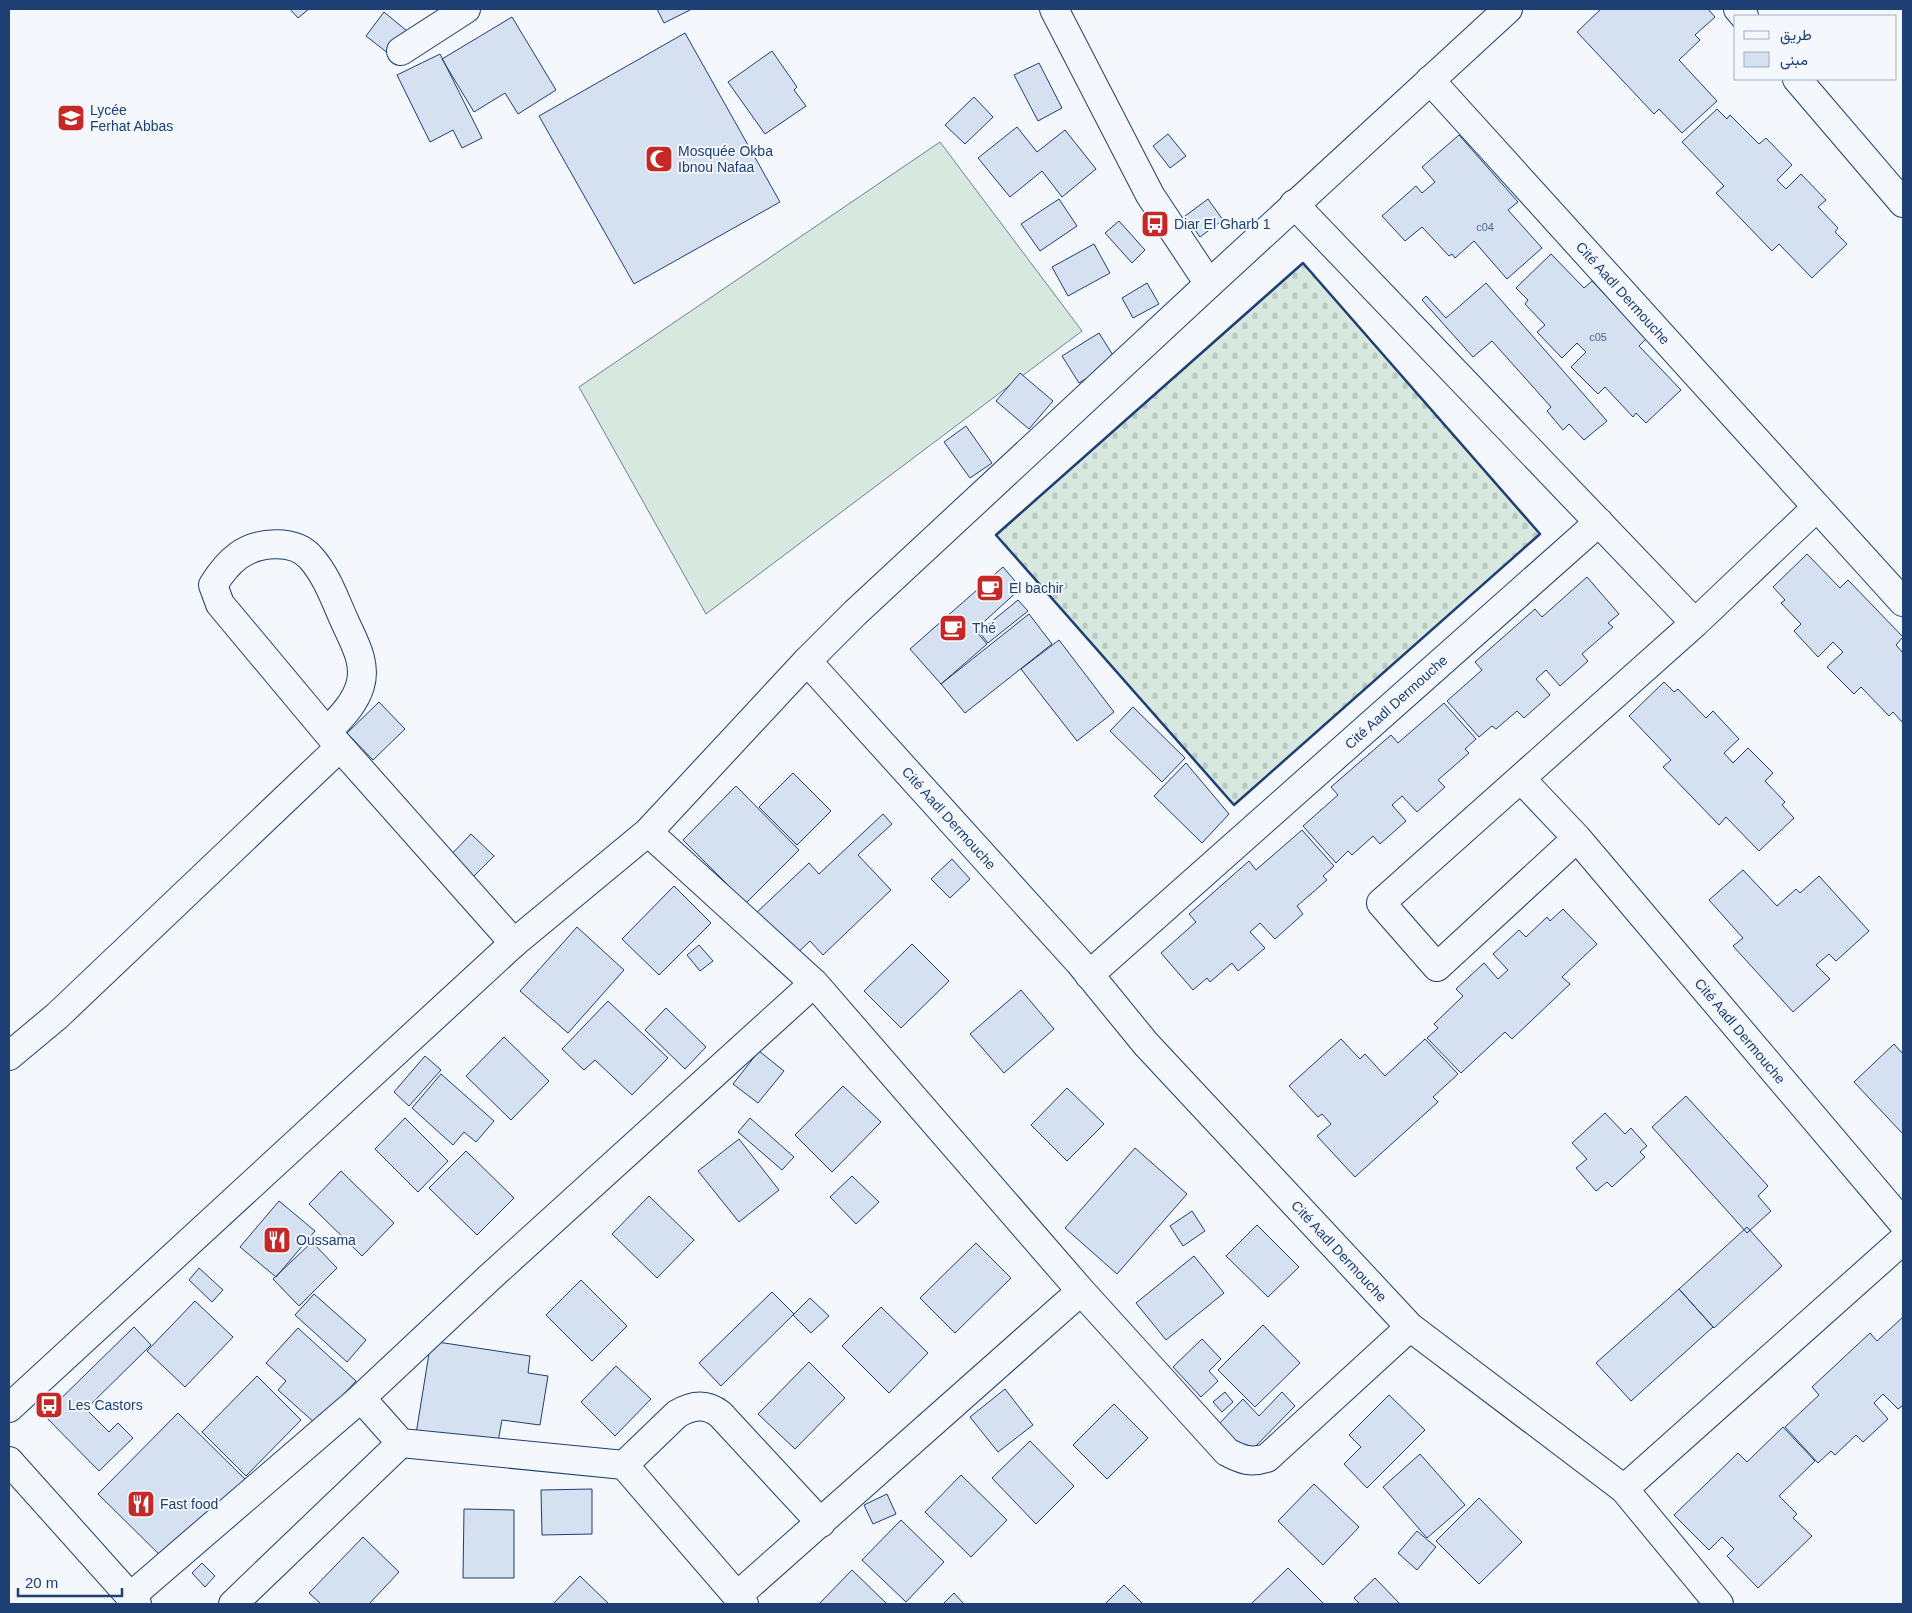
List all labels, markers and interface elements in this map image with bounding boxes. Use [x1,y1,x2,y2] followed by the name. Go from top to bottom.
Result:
[1734,15,1897,80] legend
[1780,26,1812,45] text: طريق
[1780,51,1808,70] text: مبنى
[90,102,173,134] place label: Lycée Ferhat Abbas
[56,103,86,133] school or university icon: Lycée Ferhat Abbas
[678,143,773,175] place label: Mosquée Okba Ibnou Nafaa
[644,144,674,174] mosque icon: Mosquée Okba Ibnou Nafaa
[1140,209,1170,239] bus stop icon: Diar El Gharb 1
[1174,216,1271,232] place label: Diar El Gharb 1
[1476,221,1494,233] house number: c04
[1573,238,1673,348] street label: Cité Aadl Dermouche
[1589,331,1607,343] house number: c05
[975,573,1005,603] cafe icon: El bachir
[1009,580,1064,596] place label: El bachir
[938,613,968,643] cafe icon: Thé
[972,620,996,636] place label: Thé
[1341,652,1451,752] street label: Cité Aadl Dermouche
[899,763,999,873] street label: Cité Aadl Dermouche
[1691,975,1789,1087] street label: Cité Aadl Dermouche
[1288,1197,1390,1305] street label: Cité Aadl Dermouche
[262,1225,292,1255] restaurant icon: Oussama
[296,1232,356,1248] place label: Oussama
[34,1390,64,1420] bus stop icon: Les Castors
[68,1397,143,1413] place label: Les Castors
[126,1489,156,1519] restaurant icon: Fast food
[160,1496,218,1512] place label: Fast food
[18,1566,121,1598] scale bar
[25,1574,58,1591] text: 20 m

